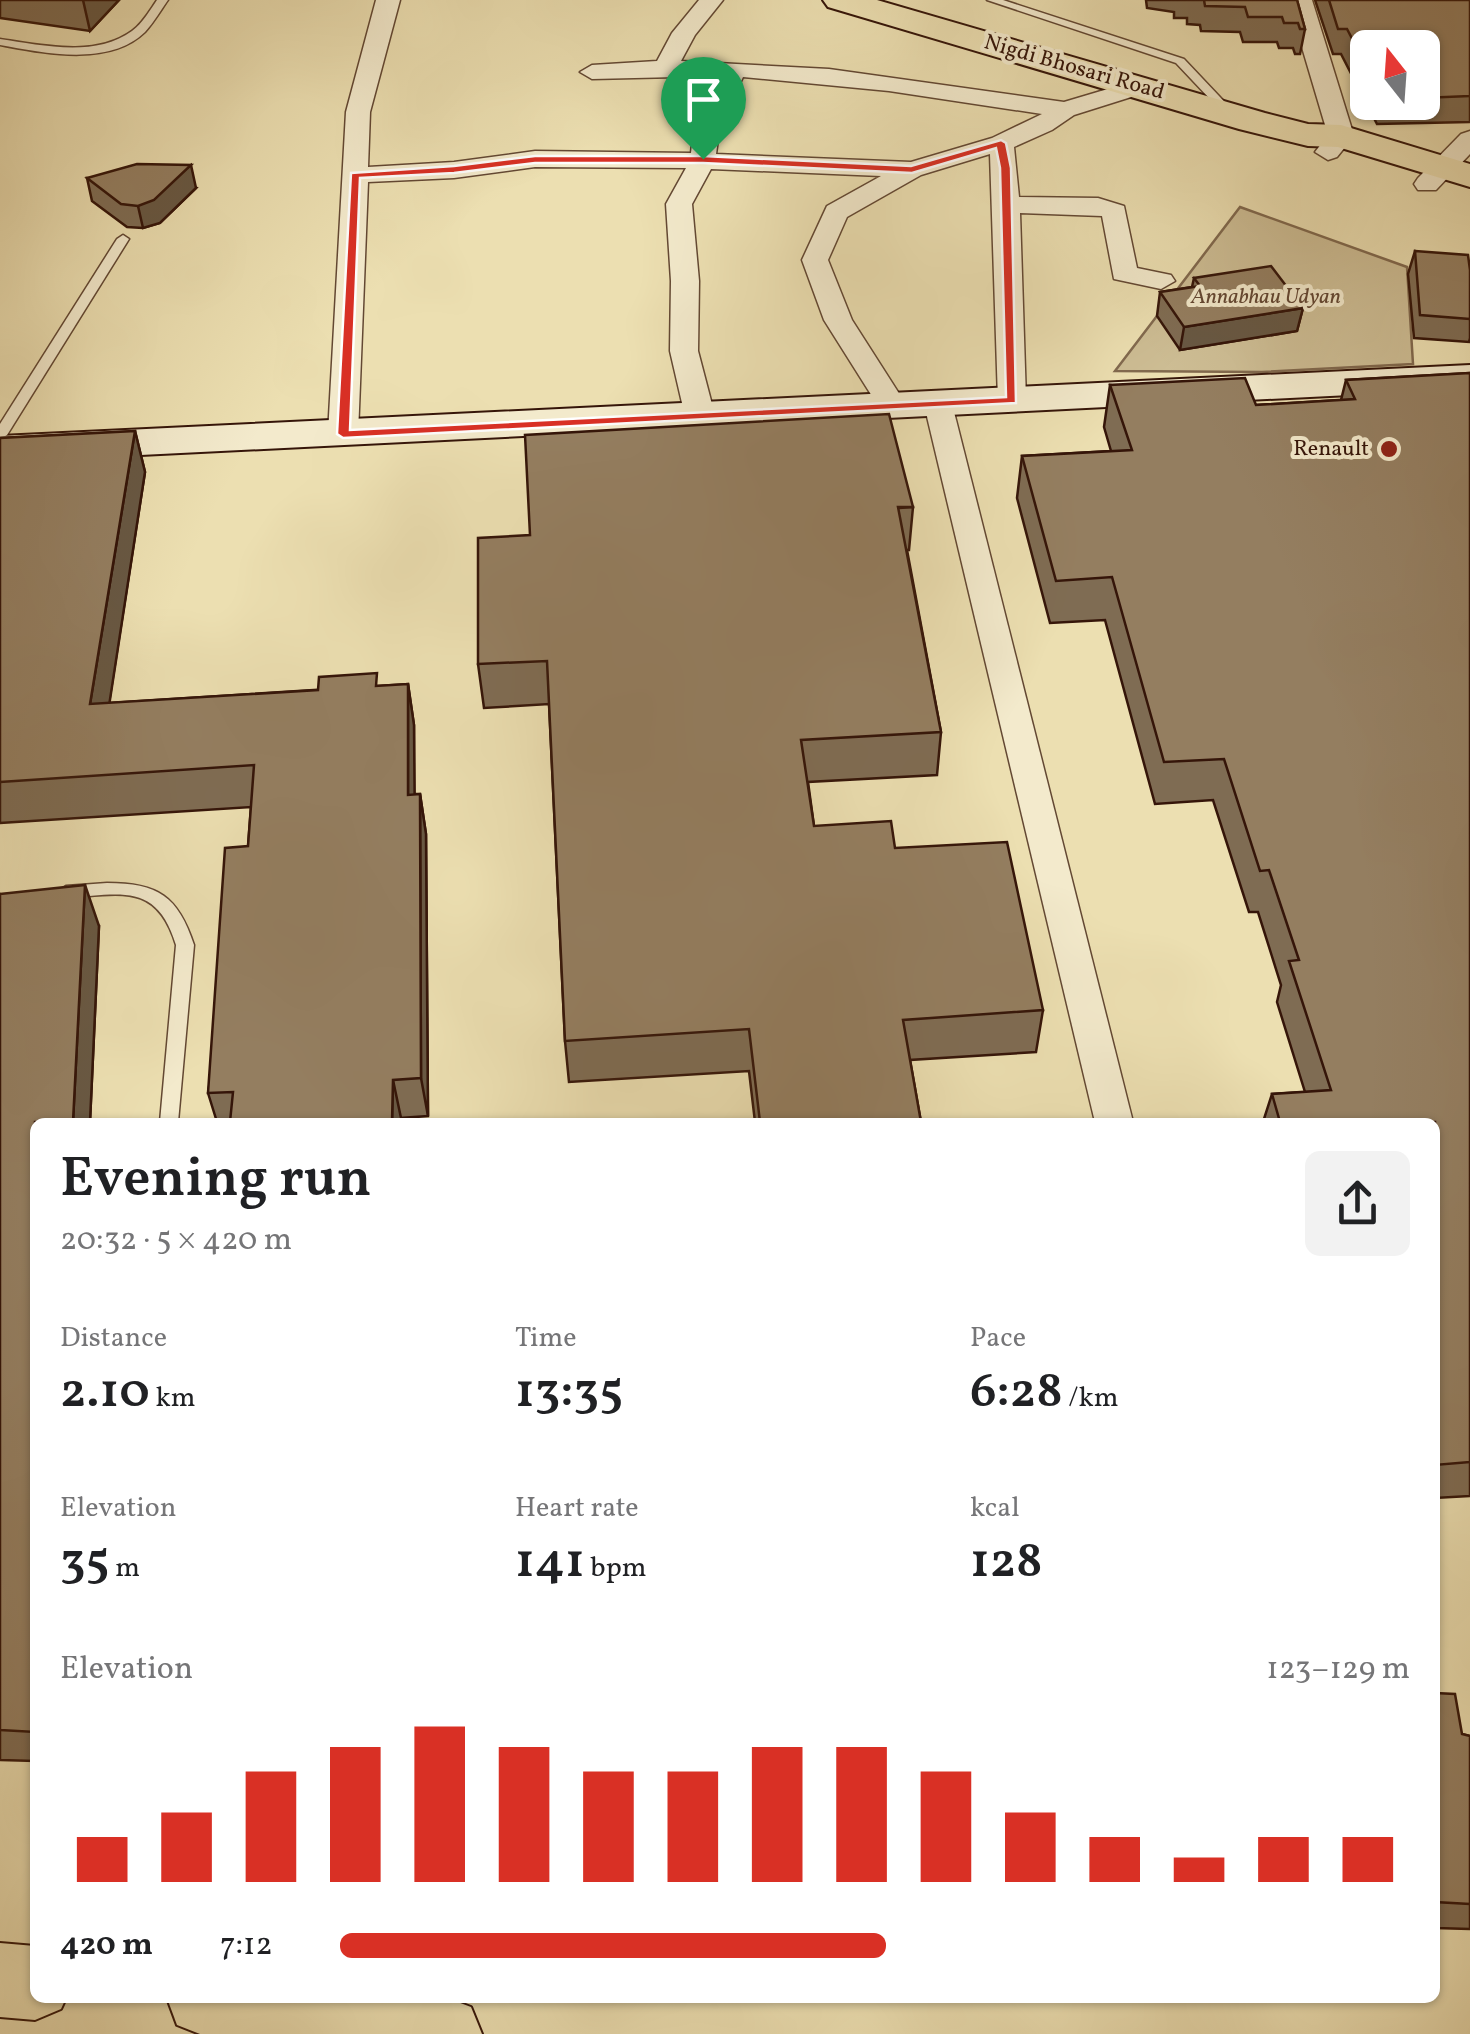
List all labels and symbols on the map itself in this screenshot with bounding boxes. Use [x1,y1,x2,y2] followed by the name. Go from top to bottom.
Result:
[980,27,1168,109] street label: Nigdi Bhosari Road
[1350,30,1440,120] north arrow
[661,57,746,160] pin
[1190,282,1341,313] park label: Annabhau Udyan
[1293,434,1369,465] place label: Renault
[1378,438,1400,460] marker: Renault

